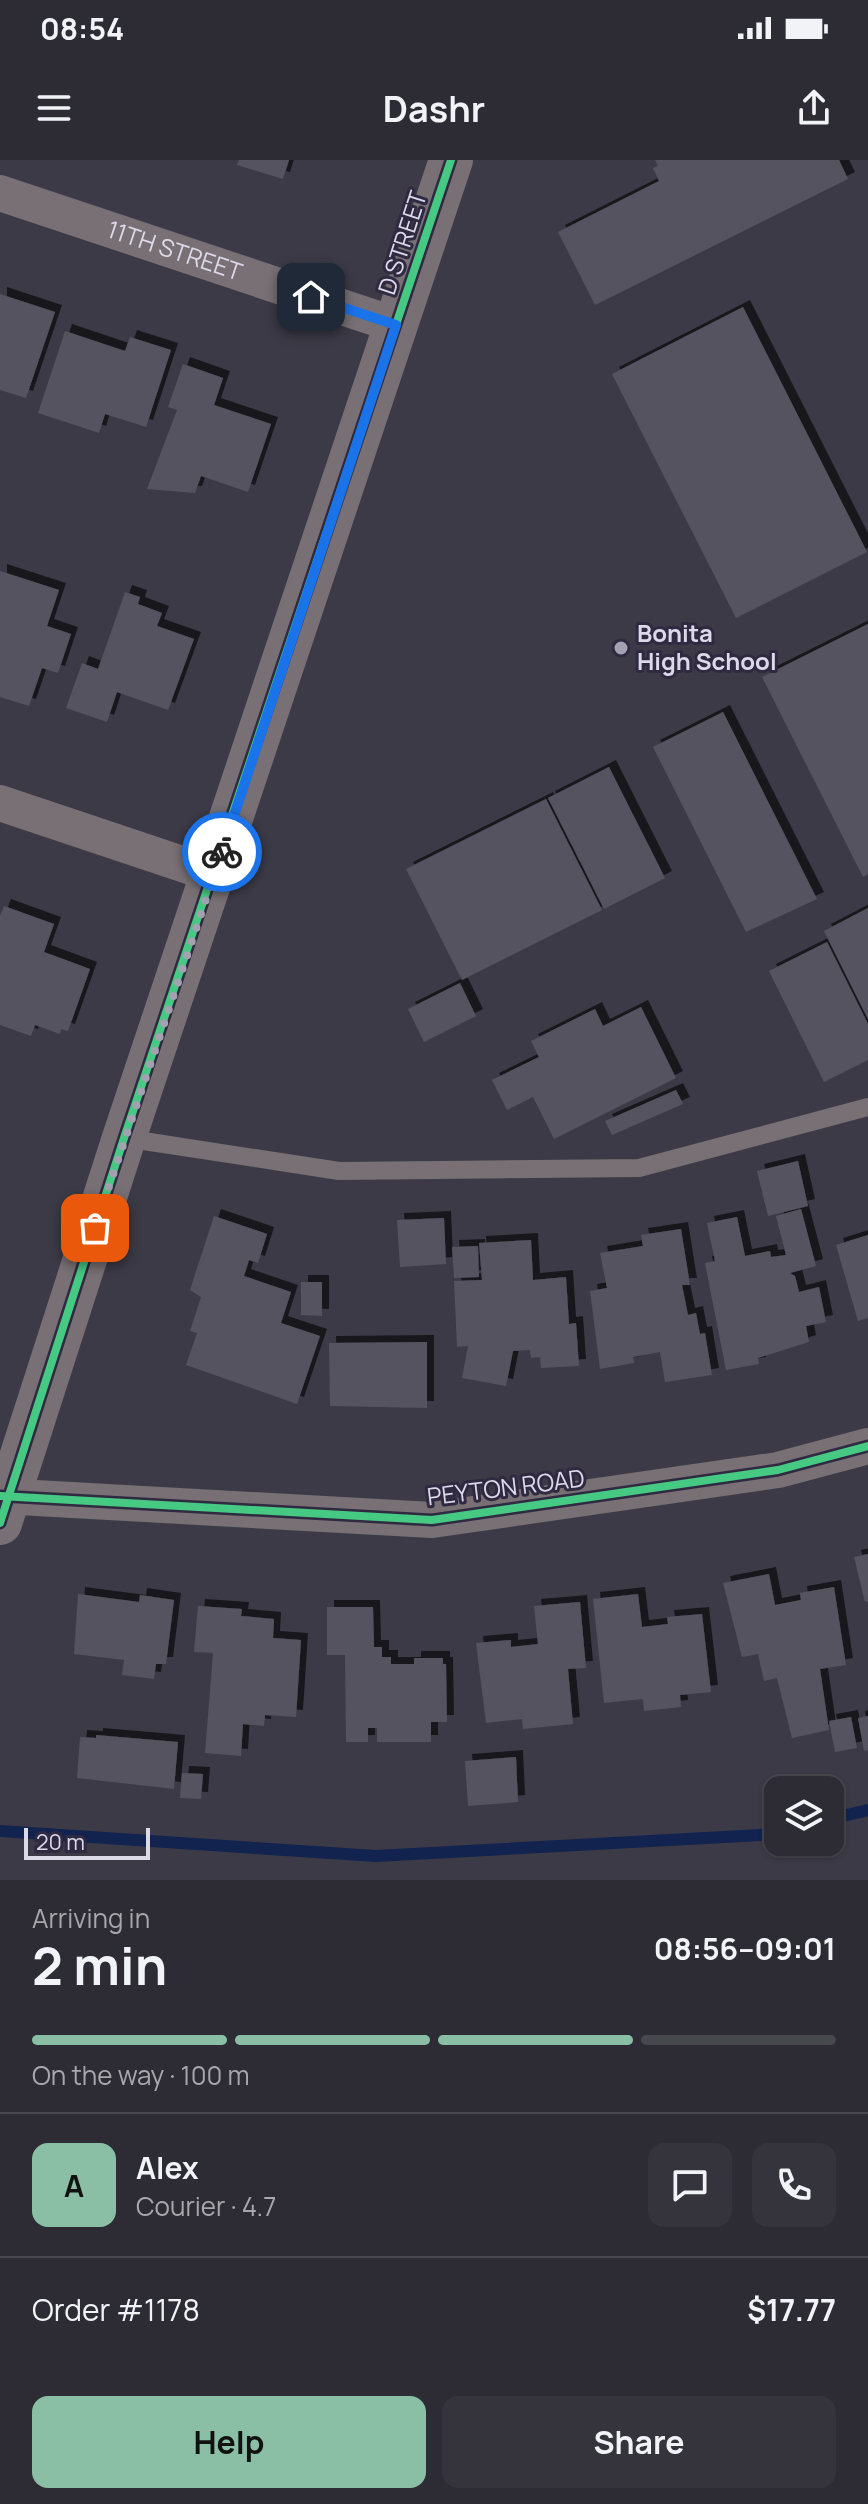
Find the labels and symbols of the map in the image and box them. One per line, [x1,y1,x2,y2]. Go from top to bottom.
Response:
street label: D STREET [369,186,434,298]
street label: 11TH STREET [103,212,247,288]
pin [277,263,345,331]
place label: Bonita High School [637,616,777,677]
marker: Bonita High School [612,639,630,657]
courier [182,812,262,892]
pin [61,1194,129,1262]
street label: PEYTON ROAD [425,1460,586,1513]
scale bar [24,1824,150,1860]

